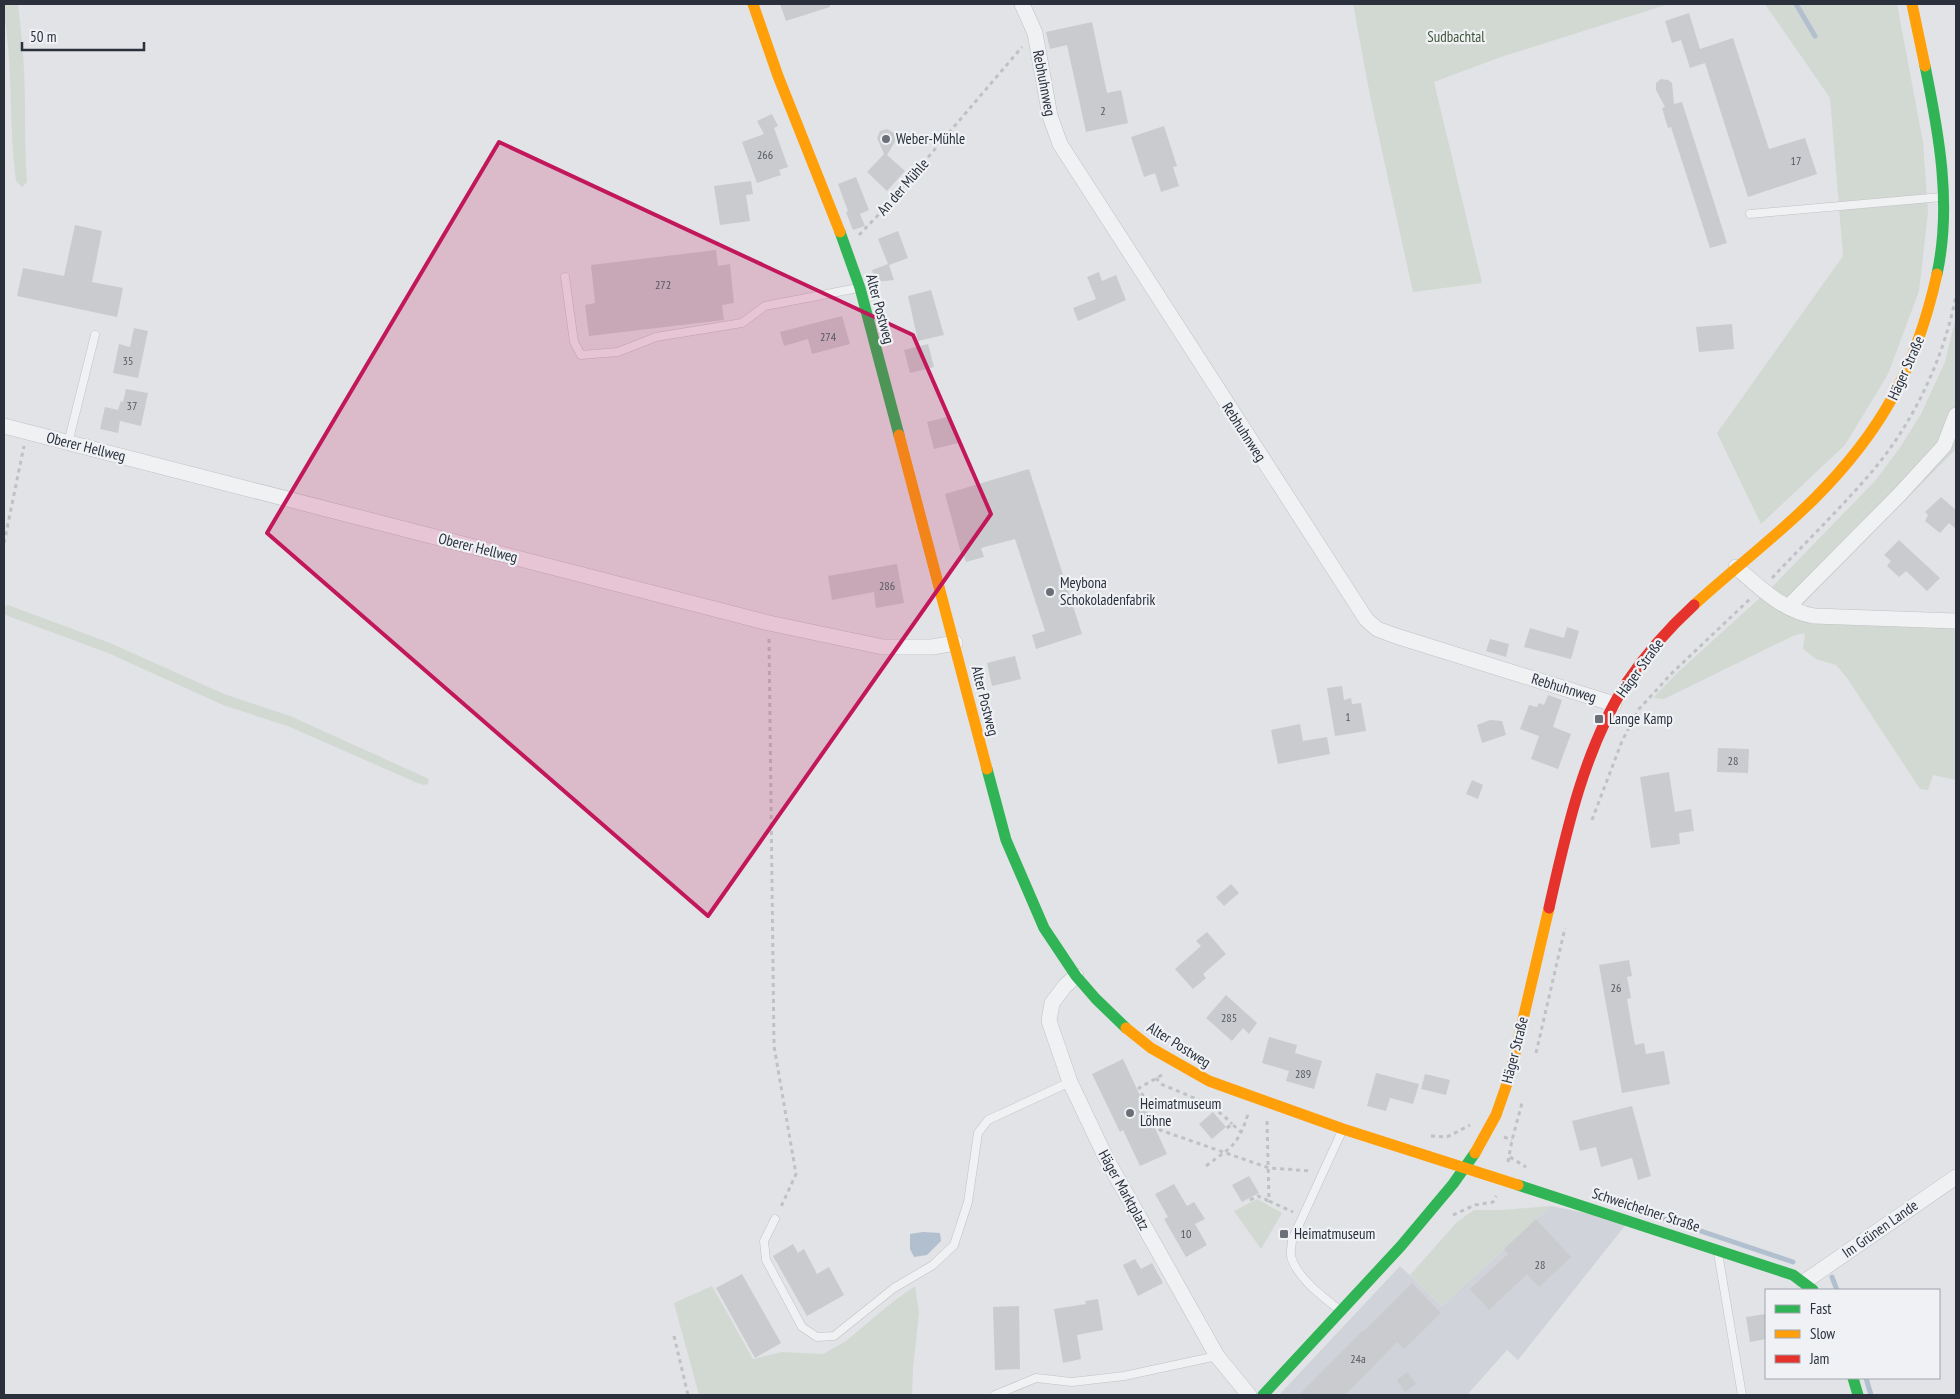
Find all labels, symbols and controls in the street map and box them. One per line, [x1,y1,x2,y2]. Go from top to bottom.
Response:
scale bar [22,20,145,52]
text: 50 m [30,27,56,46]
park label: Sudbachtal [1427,27,1485,46]
street label: Rebhuhnweg [1029,48,1060,118]
house number: 2 [1100,103,1106,118]
place label: Weber-Mühle [896,129,965,148]
marker: Weber-Mühle [880,133,892,145]
house number: 266 [757,147,773,162]
house number: 17 [1791,153,1801,168]
street label: An der Mühle [873,154,932,219]
street label: Alter Postweg [862,272,899,346]
house number: 272 [655,277,671,292]
house number: 274 [820,329,837,344]
street label: Häger Straße [1883,333,1928,403]
house number: 35 [123,353,133,368]
house number: 37 [127,398,137,413]
street label: Rebhuhnweg [1218,399,1271,465]
street label: Oberer Hellweg [45,427,128,466]
street label: Oberer Hellweg [437,528,520,567]
place label: Meybona Schokoladenfabrik [1060,573,1155,609]
house number: 286 [879,578,895,593]
marker: Meybona Schokoladenfabrik [1044,586,1056,598]
street label: Häger Straße [1612,635,1667,701]
street label: Alter Postweg [968,664,1003,738]
street label: Rebhuhnweg [1529,669,1599,706]
house number: 1 [1345,709,1351,724]
place label: Lange Kamp [1609,709,1673,728]
marker: Lange Kamp [1593,713,1605,725]
house number: 28 [1728,753,1738,768]
house number: 26 [1611,980,1621,995]
house number: 285 [1221,1010,1237,1025]
street label: Häger Straße [1497,1014,1532,1085]
street label: Alter Postweg [1144,1018,1215,1072]
house number: 289 [1295,1066,1311,1081]
place label: Heimatmuseum Löhne [1140,1094,1221,1130]
marker: Heimatmuseum Löhne [1124,1107,1136,1119]
street label: Häger Marktplatz [1095,1146,1154,1233]
street label: Schweichelner Straße [1590,1183,1703,1236]
street label: Im Grünen Lande [1838,1195,1921,1262]
place label: Heimatmuseum [1294,1224,1375,1243]
house number: 10 [1181,1226,1191,1241]
marker: Heimatmuseum [1278,1228,1290,1240]
house number: 28 [1535,1257,1545,1272]
legend [1765,1289,1940,1379]
text: Fast [1810,1299,1831,1318]
text: Slow [1810,1324,1835,1343]
text: Jam [1809,1349,1829,1368]
house number: 24a [1350,1351,1366,1366]

